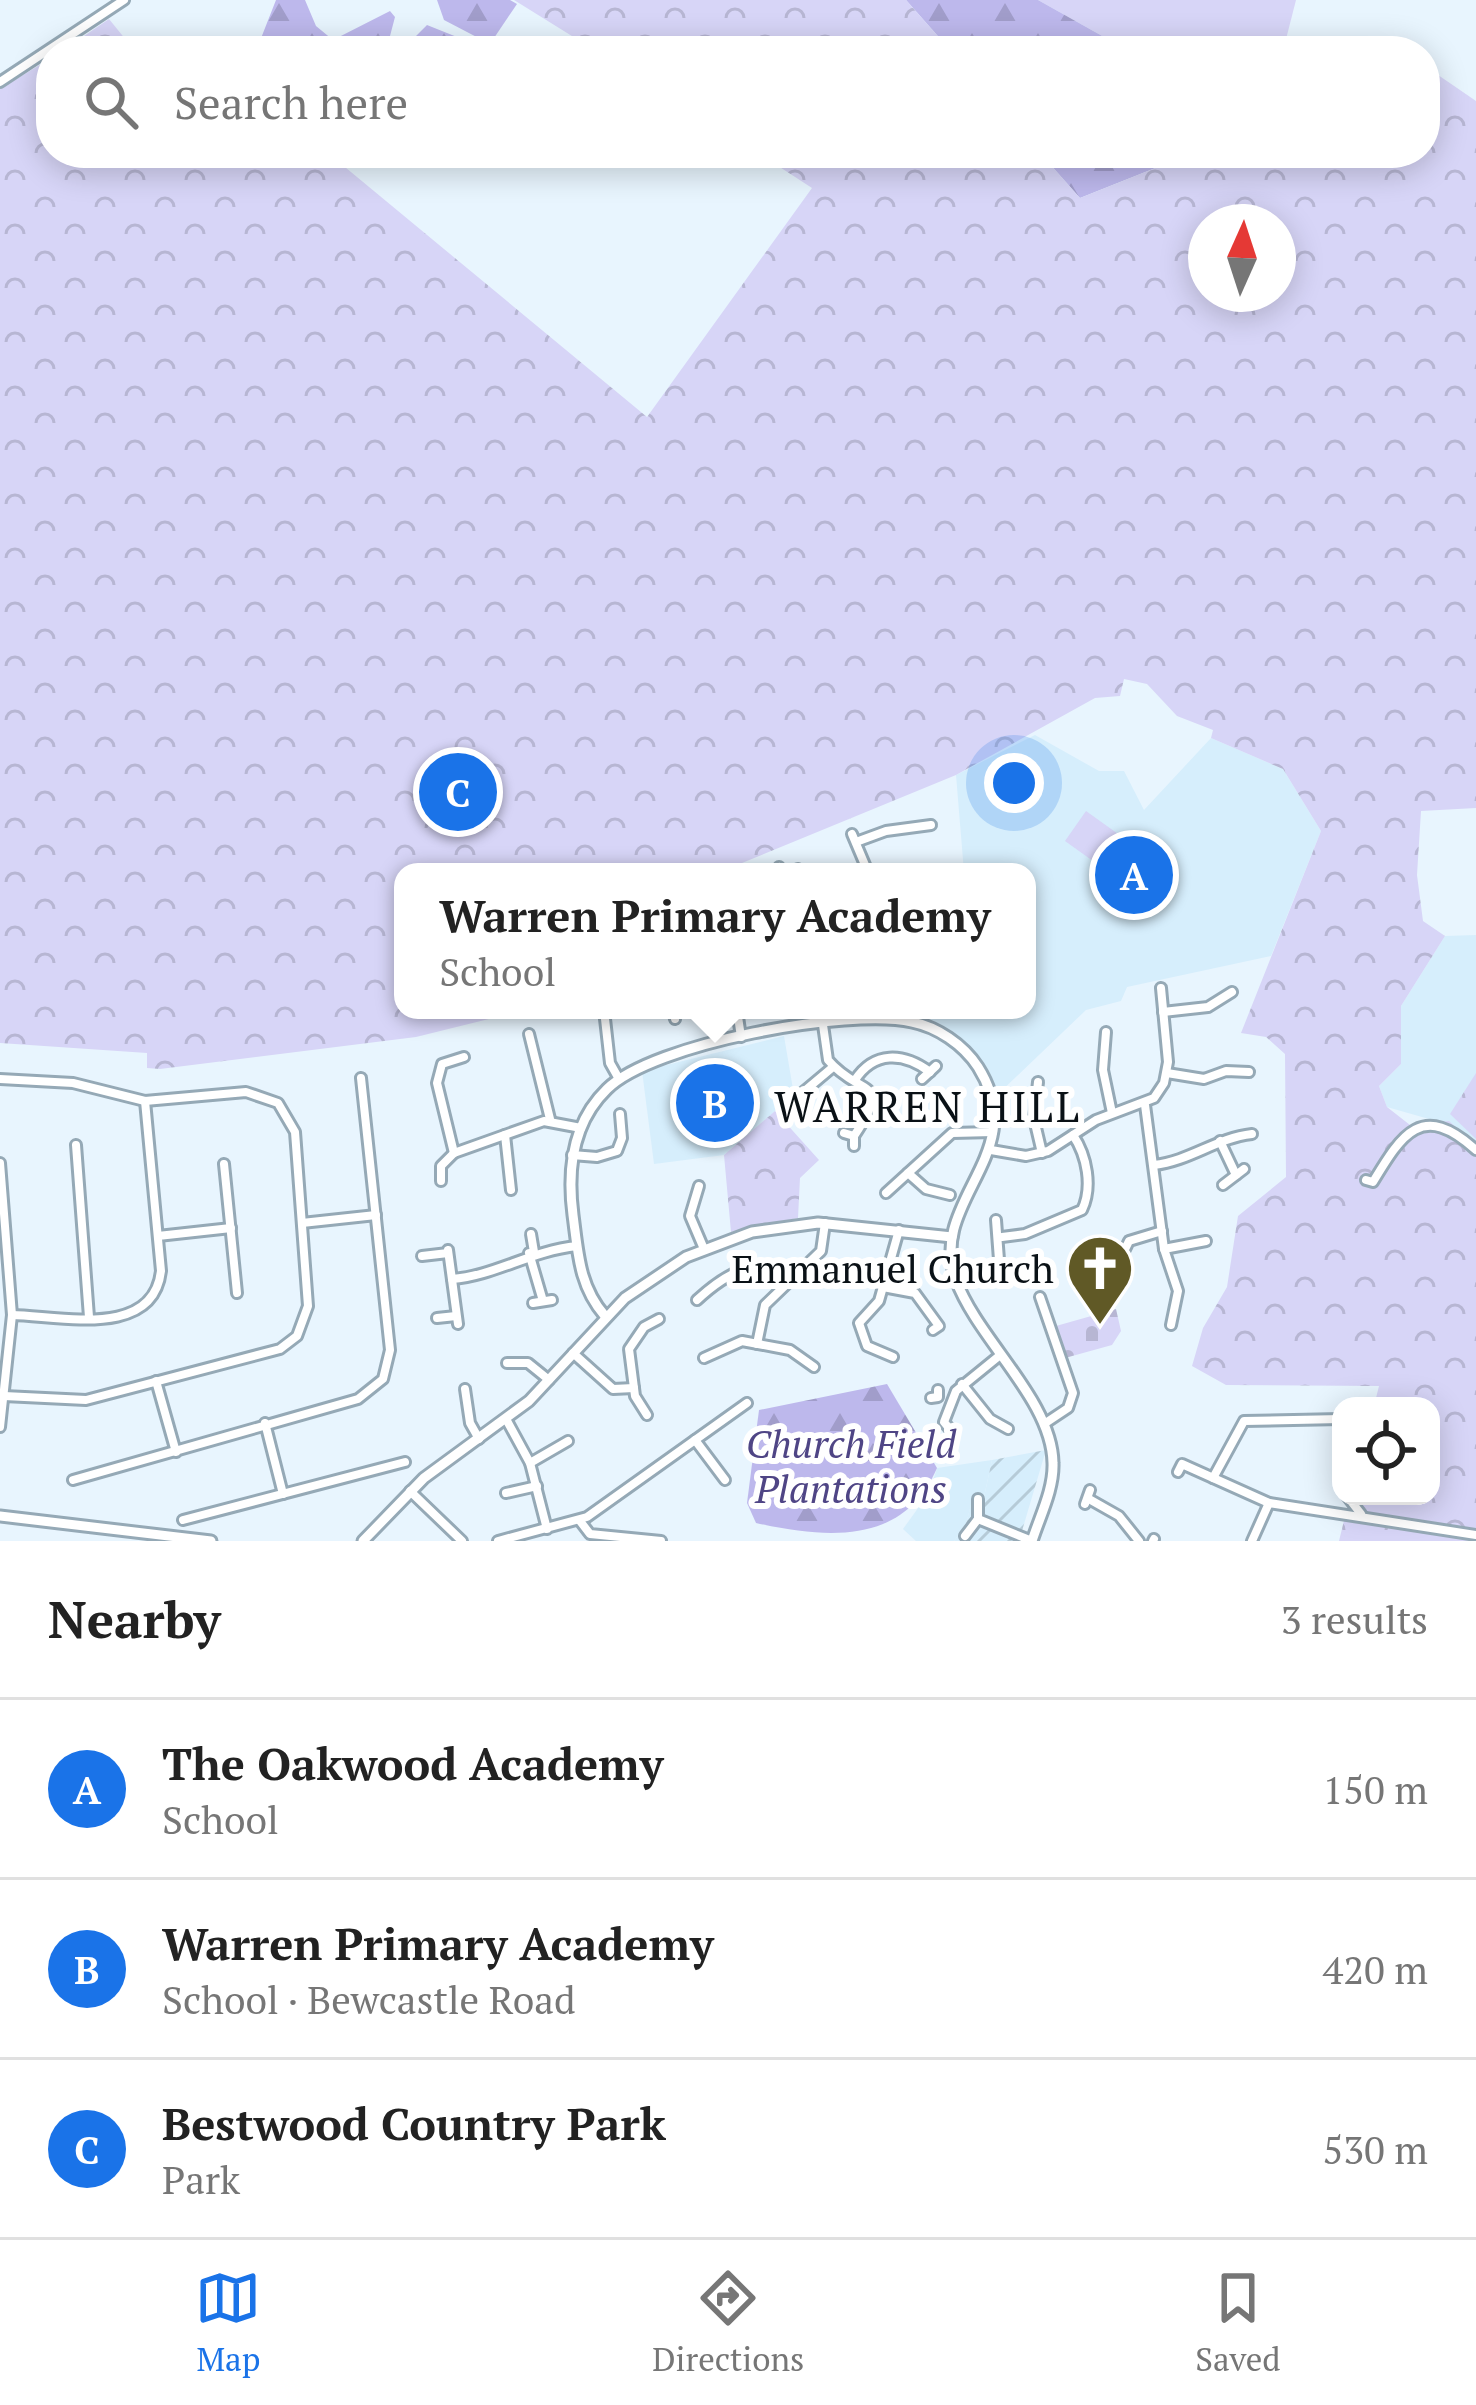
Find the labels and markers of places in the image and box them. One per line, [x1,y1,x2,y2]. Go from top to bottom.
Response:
pin: C [419,747,497,837]
pin: A [1095,830,1173,920]
pin: B [676,1058,754,1148]
church icon: Emmanuel Church [1065,1233,1135,1327]
place label: Emmanuel Church [731,1242,1054,1294]

